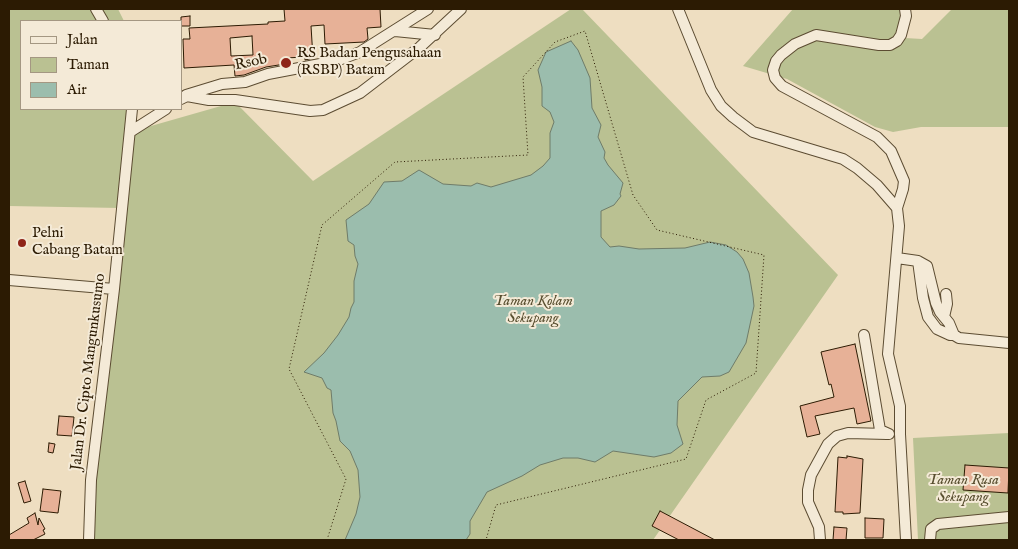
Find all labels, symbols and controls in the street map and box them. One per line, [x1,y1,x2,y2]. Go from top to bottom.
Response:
legend [20,20,182,110]
text: Jalan [67,30,98,49]
place label: RS Badan Pengusahaan (RSBP) Batam [297,45,441,80]
street label: Rsob [233,51,269,75]
text: Taman [67,55,109,74]
marker: RS Badan Pengusahaan (RSBP) Batam [279,56,293,70]
text: Air [67,80,87,99]
place label: Pelni Cabang Batam [32,225,123,260]
marker: Pelni Cabang Batam [16,237,28,249]
street label: Jalan Dr. Cipto Mangunkusumo [68,273,110,471]
park label: Taman Kolam Sekupang [493,293,573,328]
park label: Taman Rusa Sekupang [927,472,999,507]

